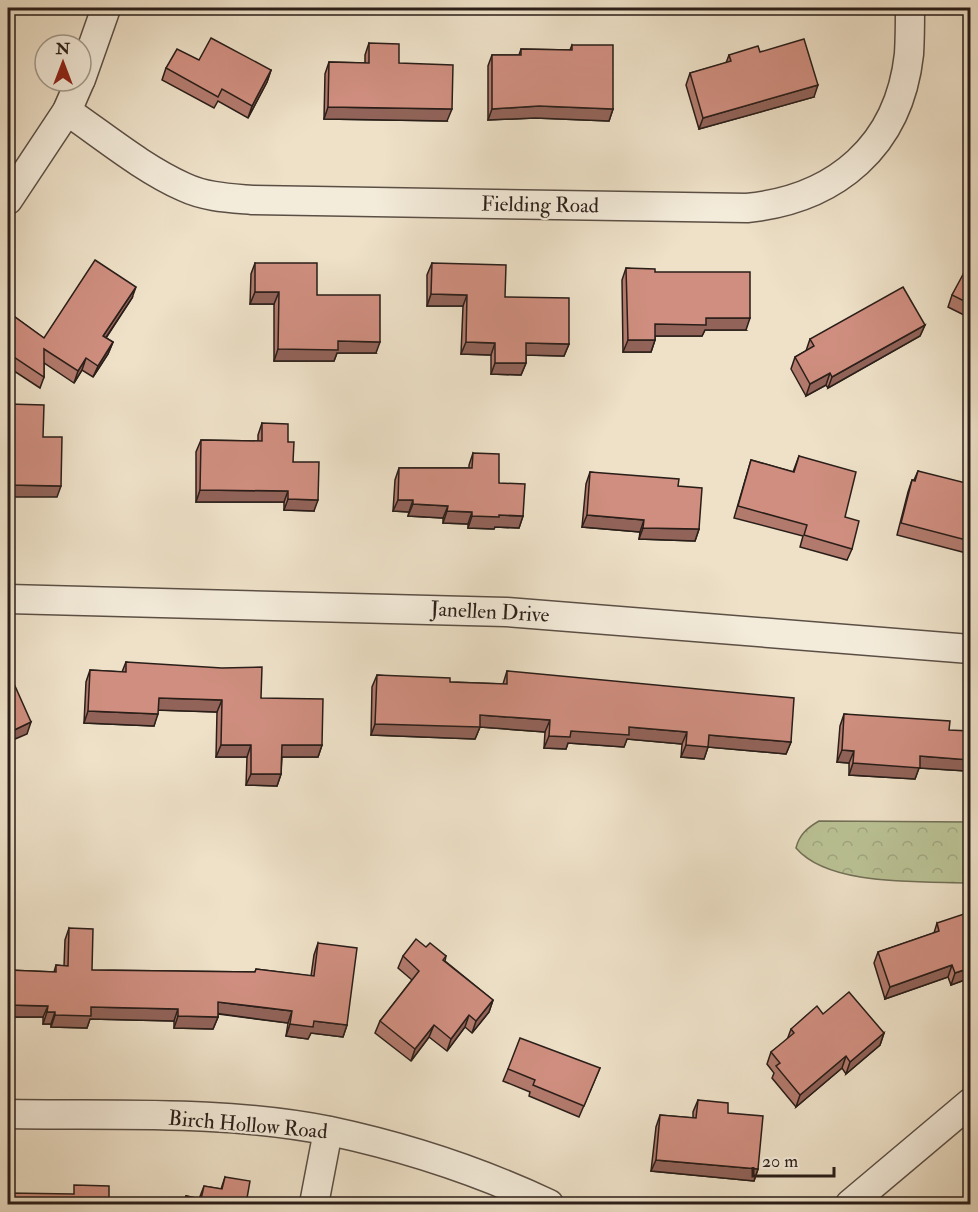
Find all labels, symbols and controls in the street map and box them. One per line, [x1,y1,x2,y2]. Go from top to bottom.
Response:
north arrow [33,33,93,93]
text: N [55,39,71,59]
street label: Fielding Road [481,190,600,220]
street label: Janellen Drive [429,595,550,629]
street label: Birch Hollow Road [167,1105,329,1145]
scale bar [753,1140,834,1178]
text: 20 m [762,1150,798,1173]

